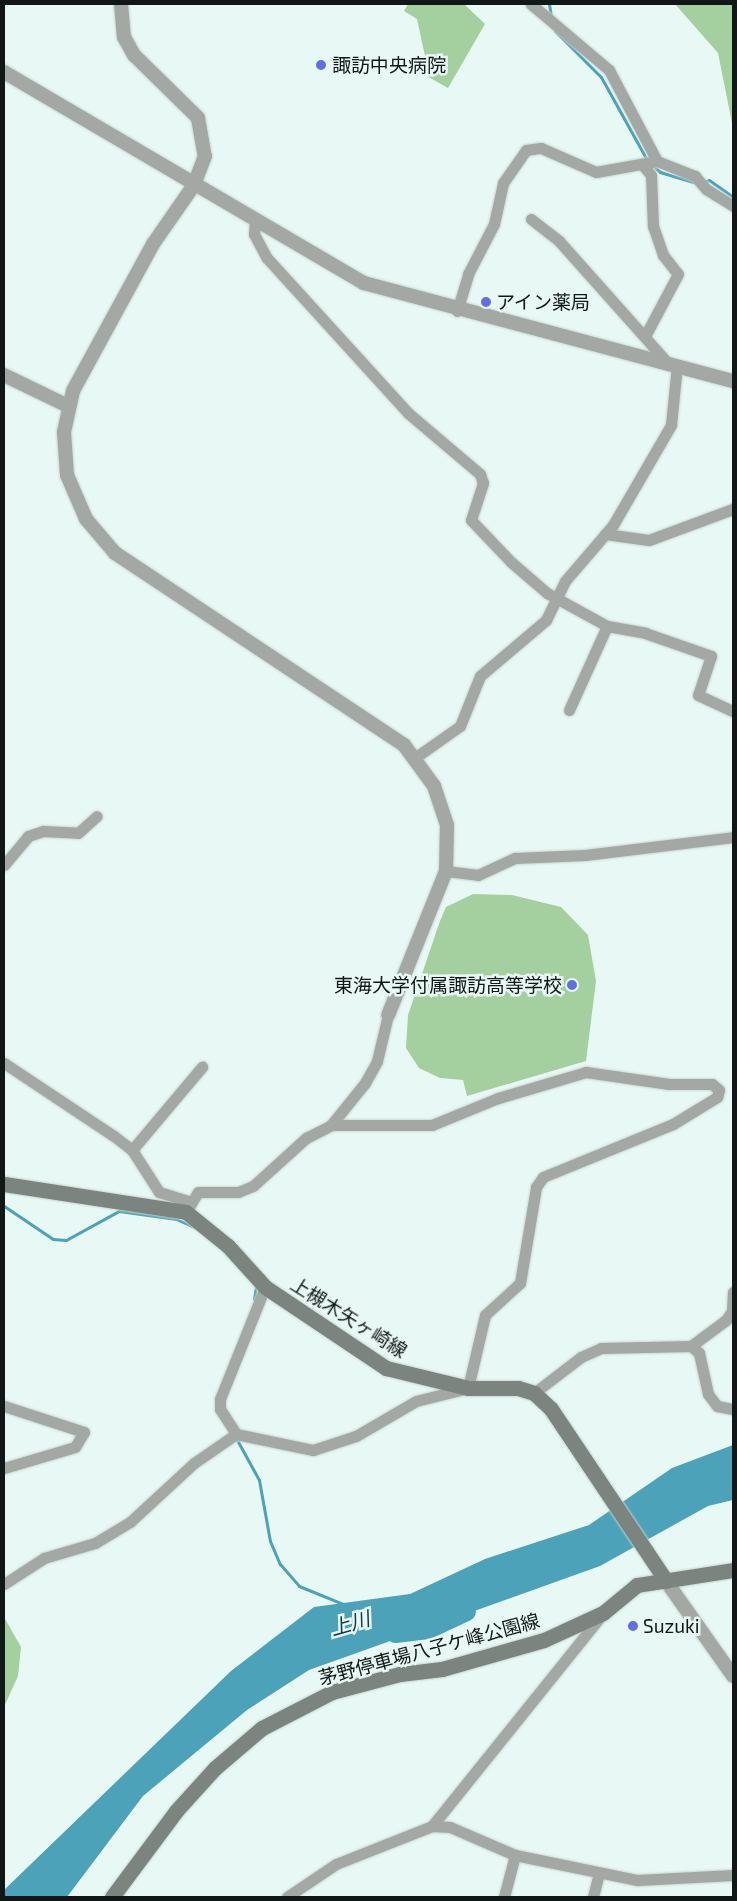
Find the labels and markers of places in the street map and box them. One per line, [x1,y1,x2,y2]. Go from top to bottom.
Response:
place label: 諏訪中央病院 [332,54,446,76]
marker: 諏訪中央病院 [314,58,328,72]
place label: アイン薬局 [496,291,591,313]
marker: アイン薬局 [480,296,492,308]
place label: 東海大学付属諏訪高等学校 [334,974,562,996]
marker: 東海大学付属諏訪高等学校 [566,979,578,991]
place label: Suzuki [643,1615,699,1637]
marker: Suzuki [627,1620,639,1632]

